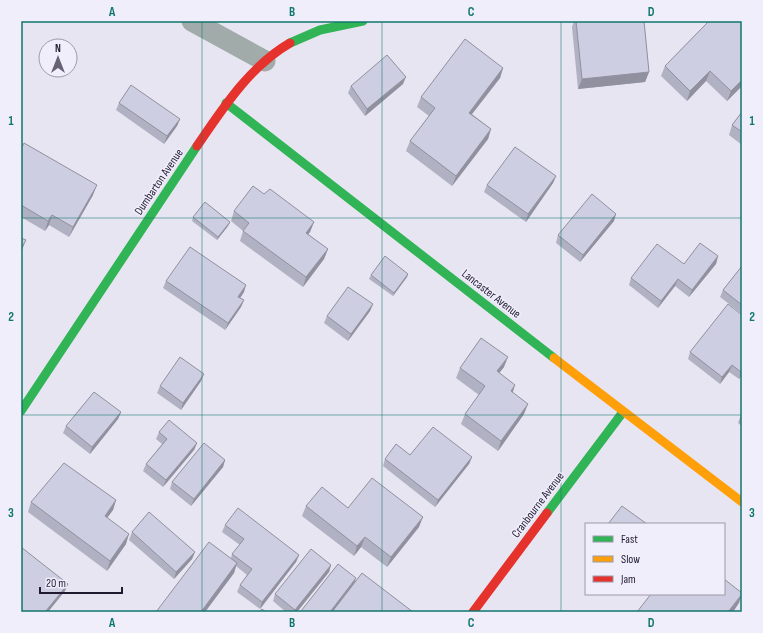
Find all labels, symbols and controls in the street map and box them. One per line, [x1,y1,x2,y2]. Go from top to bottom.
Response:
text: A [108,4,116,20]
text: B [289,4,295,20]
text: C [468,4,475,20]
text: D [648,4,655,20]
north arrow [38,38,78,78]
text: N [55,42,61,55]
text: 1 [8,113,14,129]
text: 1 [749,113,755,129]
street label: Dumbarton Avenue [131,146,187,218]
street label: Lancaster Avenue [458,266,524,322]
text: 2 [8,309,14,325]
text: 2 [749,309,755,325]
street label: Cranbourne Avenue [508,469,568,541]
text: 3 [8,505,14,521]
text: 3 [749,505,755,521]
legend [585,523,725,595]
text: Fast [621,532,638,547]
text: Slow [621,552,640,567]
scale bar [40,569,122,595]
text: Jam [620,572,636,587]
text: 20 m [46,576,66,591]
text: A [108,615,116,631]
text: B [289,615,295,631]
text: C [468,615,475,631]
text: D [648,615,655,631]

